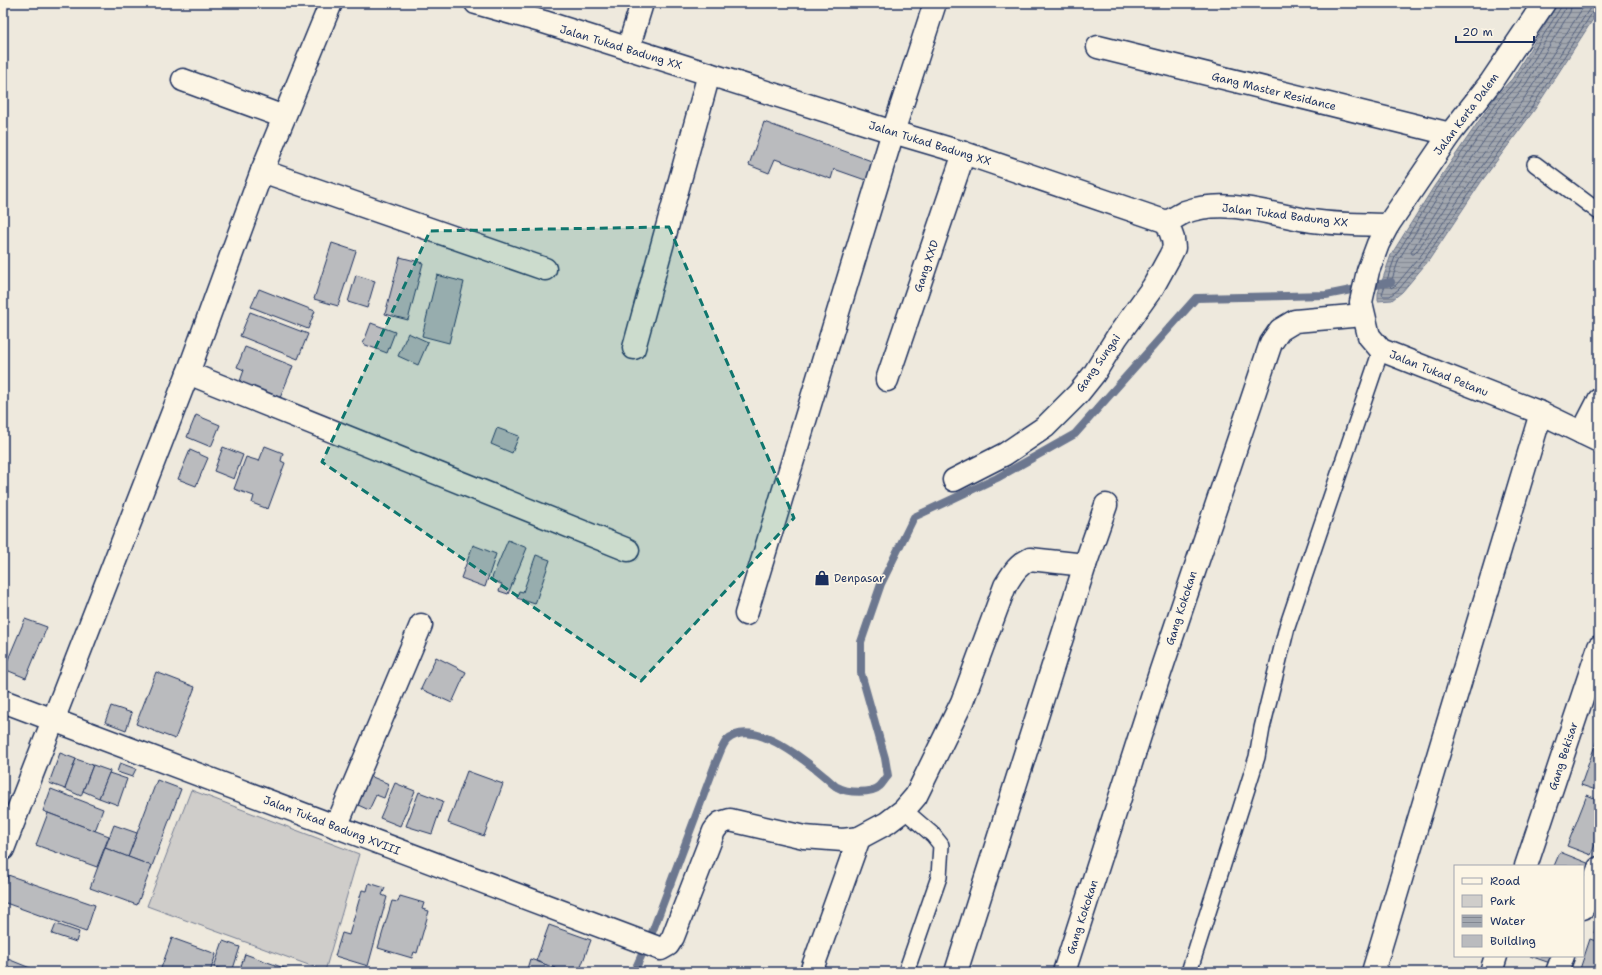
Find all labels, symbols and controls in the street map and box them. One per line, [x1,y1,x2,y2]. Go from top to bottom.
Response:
scale bar [1456,18,1534,44]
street label: Jalan Tukad Badung XX [558,22,684,73]
text: 20 m [1462,24,1493,40]
street label: Gang Master Residance [1210,69,1338,114]
street label: Jalan Kerta Dalem [1431,70,1503,158]
street label: Jalan Tukad Badung XX [867,118,993,169]
street label: Jalan Tukad Badung XX [1221,200,1349,231]
street label: Gang XXD [911,238,942,294]
street label: Gang Sungai [1073,331,1124,395]
street label: Jalan Tukad Petanu [1387,347,1491,400]
shop icon: Denpasar [813,569,831,587]
street label: Gang Kokokan [1162,569,1201,647]
place label: Denpasar [834,571,884,586]
street label: Gang Bekisar [1545,720,1582,792]
street label: Jalan Tukad Badung XVIII [261,792,402,859]
legend [1454,865,1584,957]
text: Road [1490,873,1521,889]
street label: Gang Kokokan [1063,878,1102,956]
text: Park [1490,893,1516,909]
text: Water [1490,913,1526,929]
text: Building [1490,933,1536,949]

